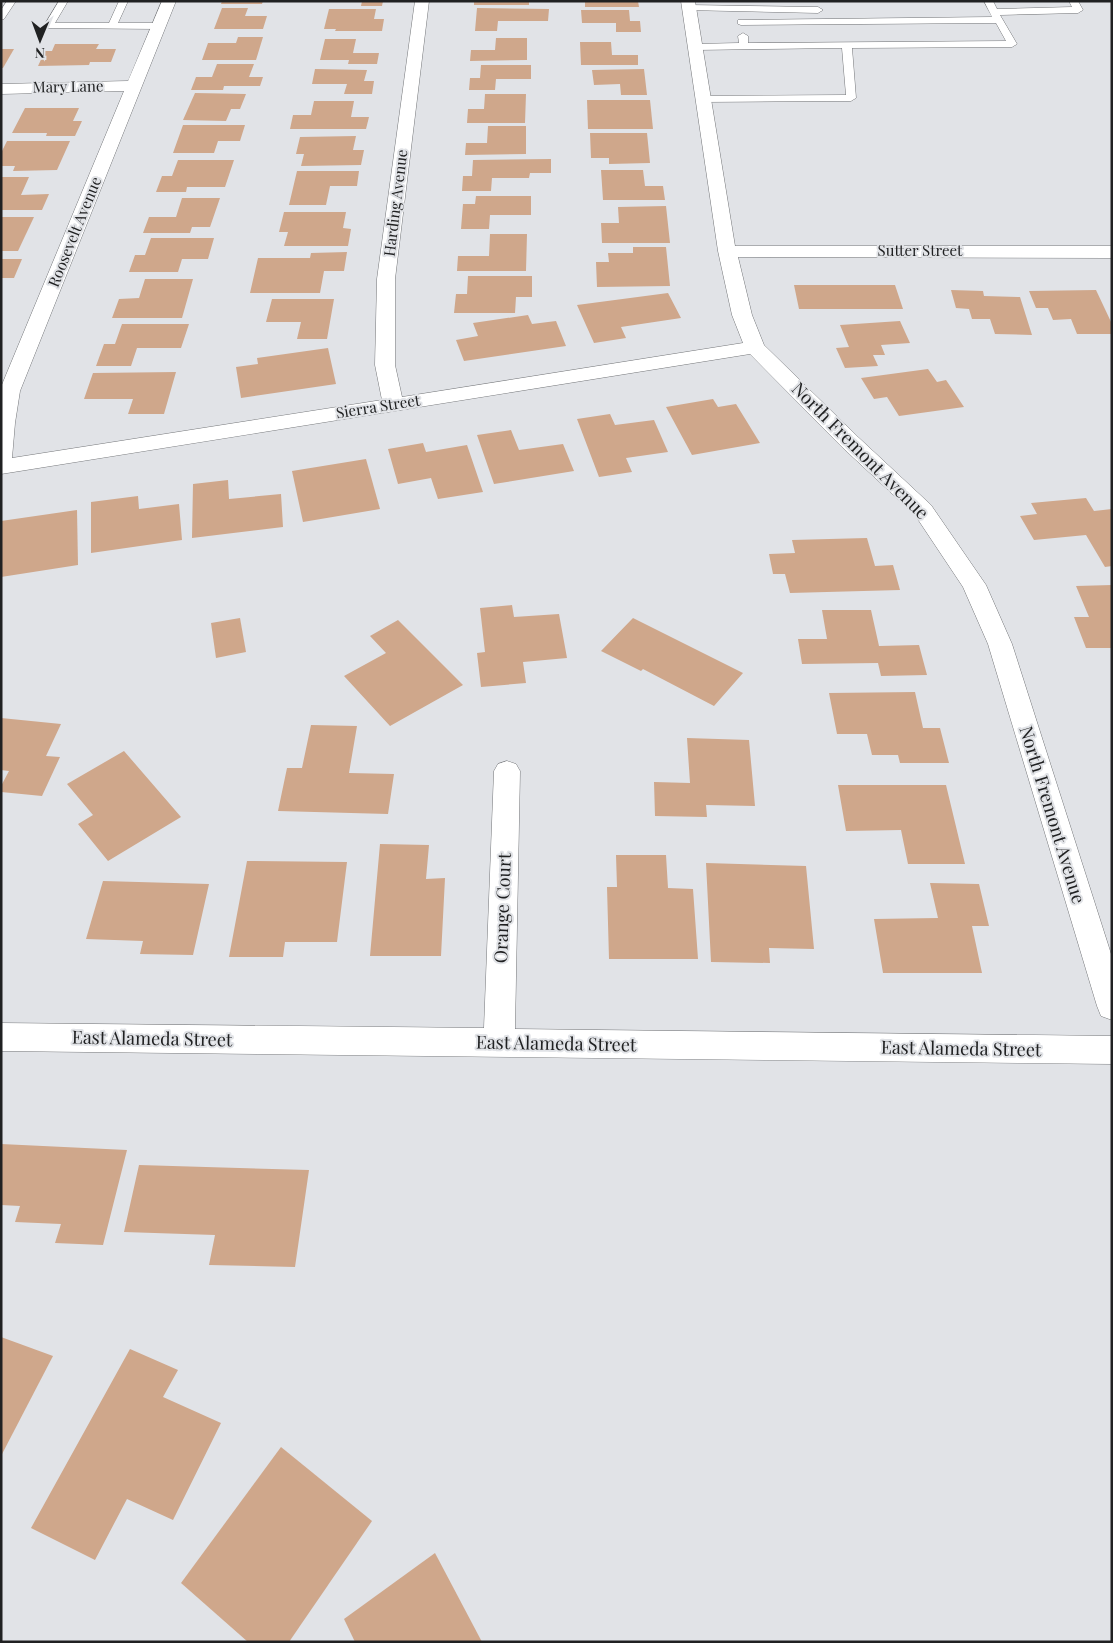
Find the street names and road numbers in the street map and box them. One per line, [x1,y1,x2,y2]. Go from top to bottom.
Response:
street label: Mary Lane [32,75,104,97]
street label: Harding Avenue [379,148,411,258]
street label: Roosevelt Avenue [43,174,105,290]
street label: Sutter Street [878,240,963,260]
street label: North Fremont Avenue [787,377,934,524]
street label: Sierra Street [334,389,422,423]
street label: North Fremont Avenue [1014,723,1091,906]
street label: Orange Court [488,852,516,964]
street label: East Alameda Street [72,1025,233,1051]
street label: East Alameda Street [476,1030,637,1056]
street label: East Alameda Street [881,1035,1042,1061]

